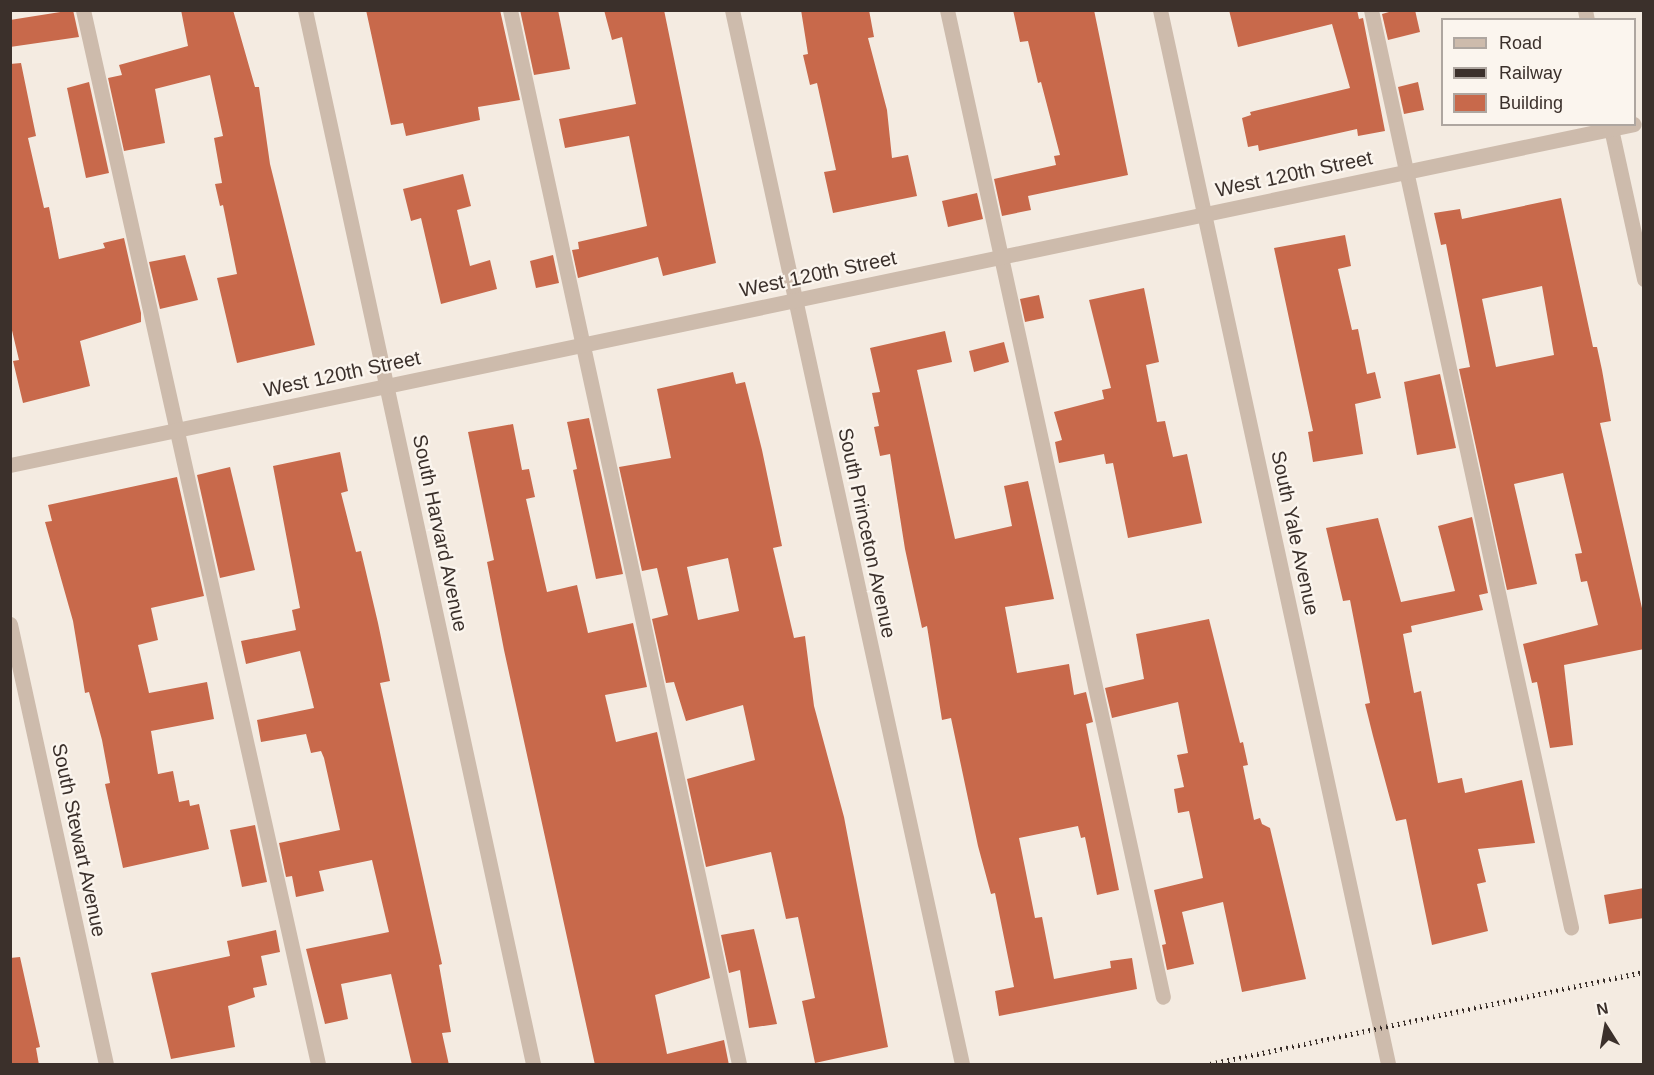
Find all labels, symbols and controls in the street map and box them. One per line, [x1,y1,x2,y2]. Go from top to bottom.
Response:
legend [1441,18,1636,126]
text: Road [1499,33,1542,53]
text: Railway [1499,63,1562,83]
text: Building [1499,93,1563,113]
street label: West 120th Street [1213,146,1375,202]
street label: West 120th Street [737,246,899,302]
street label: West 120th Street [261,346,423,402]
street label: South Princeton Avenue [833,425,901,641]
street label: South Harvard Avenue [407,432,473,634]
street label: South Yale Avenue [1266,448,1324,618]
street label: South Stewart Avenue [47,740,111,940]
north arrow [1576,997,1636,1057]
text: N [1595,999,1610,1018]

